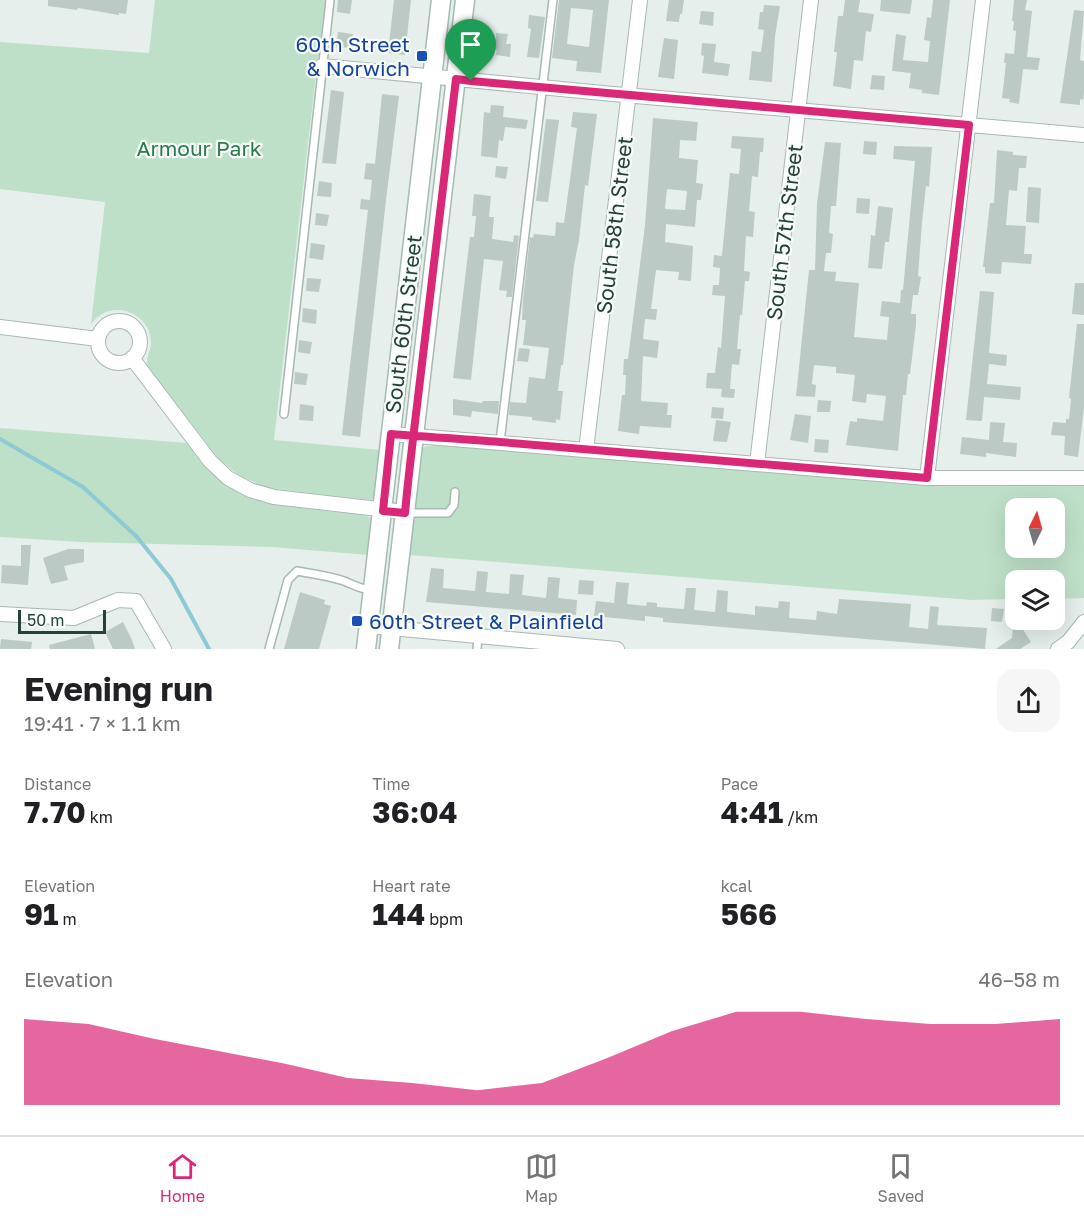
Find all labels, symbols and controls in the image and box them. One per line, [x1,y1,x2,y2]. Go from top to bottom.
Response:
pin [445,19,496,81]
icon: arrive [454,28,487,61]
place label: 60th Street & Norwich [296,31,410,81]
marker: 60th Street & Norwich [415,49,429,63]
park label: Armour Park [136,135,262,161]
street label: South 58th Street [590,135,638,315]
street label: South 57th Street [760,142,808,322]
street label: South 60th Street [379,233,427,415]
north arrow [1005,498,1065,558]
map controls [1005,498,1065,630]
button: layers [1005,570,1065,630]
scale bar [18,607,106,634]
place label: 60th Street & Plainfield [369,608,604,634]
text: 50 m [27,610,64,630]
marker: 60th Street & Plainfield [350,614,364,628]
text: Evening run [24,669,213,708]
button: share [997,669,1060,732]
text: 19:41 · 7 × 1.1 km [24,711,181,735]
text: Distance [24,774,91,794]
text: Time [372,774,410,794]
text: Pace [721,774,758,794]
text: 7.70 [24,794,86,830]
text: 36:04 [372,794,458,830]
text: 4:41 [721,794,783,830]
text: km [86,807,113,827]
text: /km [783,807,818,827]
text: Elevation [24,876,95,896]
text: Heart rate [372,876,450,896]
text: kcal [721,876,752,896]
text: 91 [24,896,59,932]
text: 144 [372,896,425,932]
text: 566 [721,896,777,932]
text: m [59,909,77,929]
text: bpm [425,909,463,929]
text: Elevation [24,967,113,991]
text: 46–58 m [979,967,1060,991]
tab: Home [160,1150,205,1206]
tab: Map [525,1150,558,1206]
tab: Saved [877,1150,924,1206]

